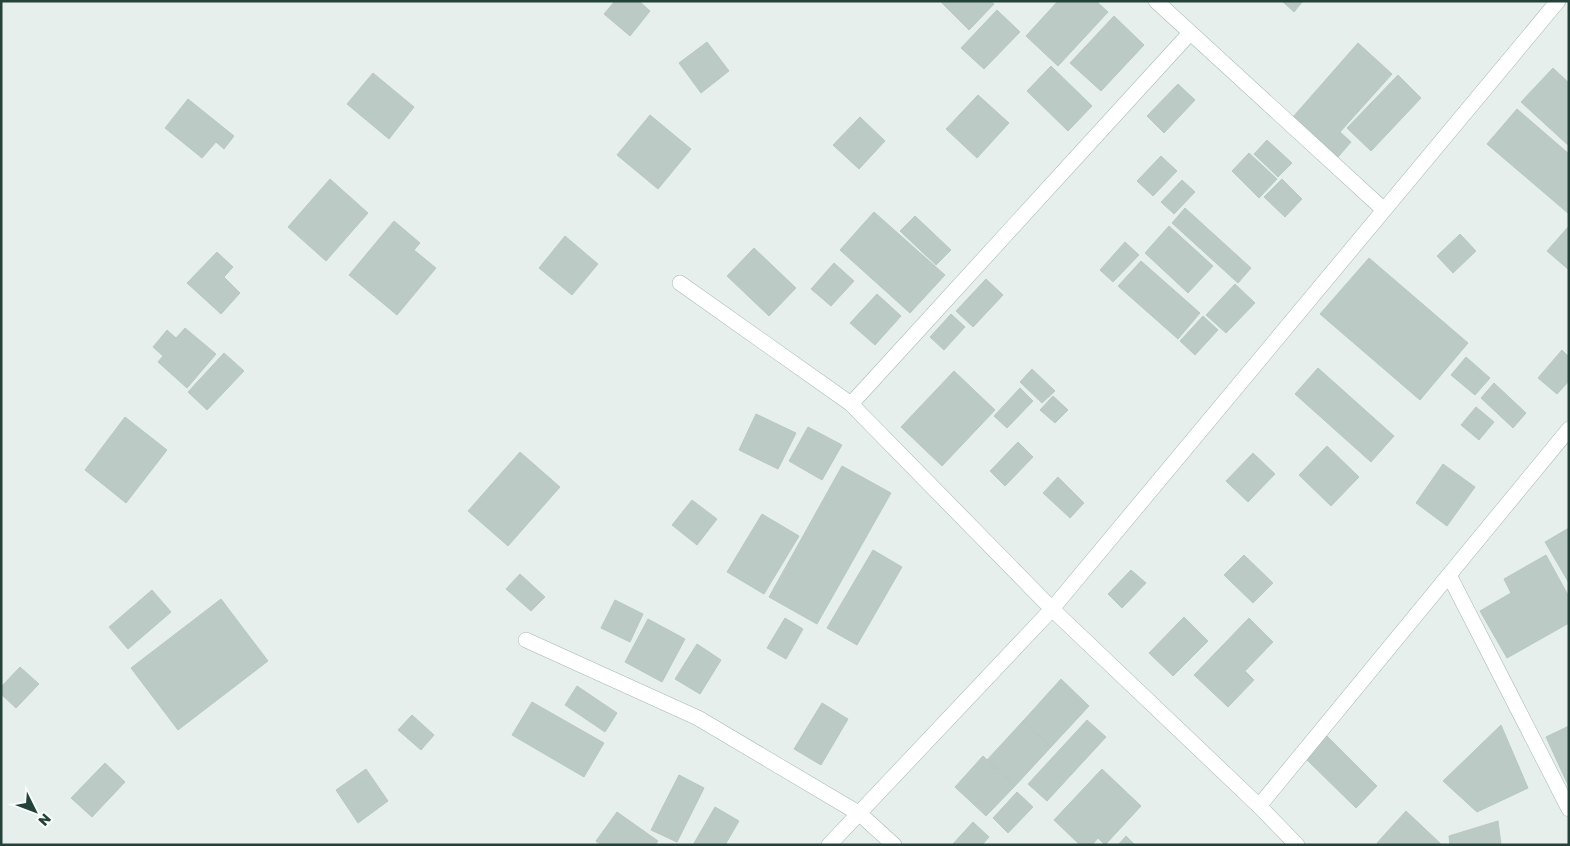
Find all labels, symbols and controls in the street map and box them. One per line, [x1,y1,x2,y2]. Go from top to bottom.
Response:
north arrow [10,786,60,836]
text: N [35,810,55,830]

